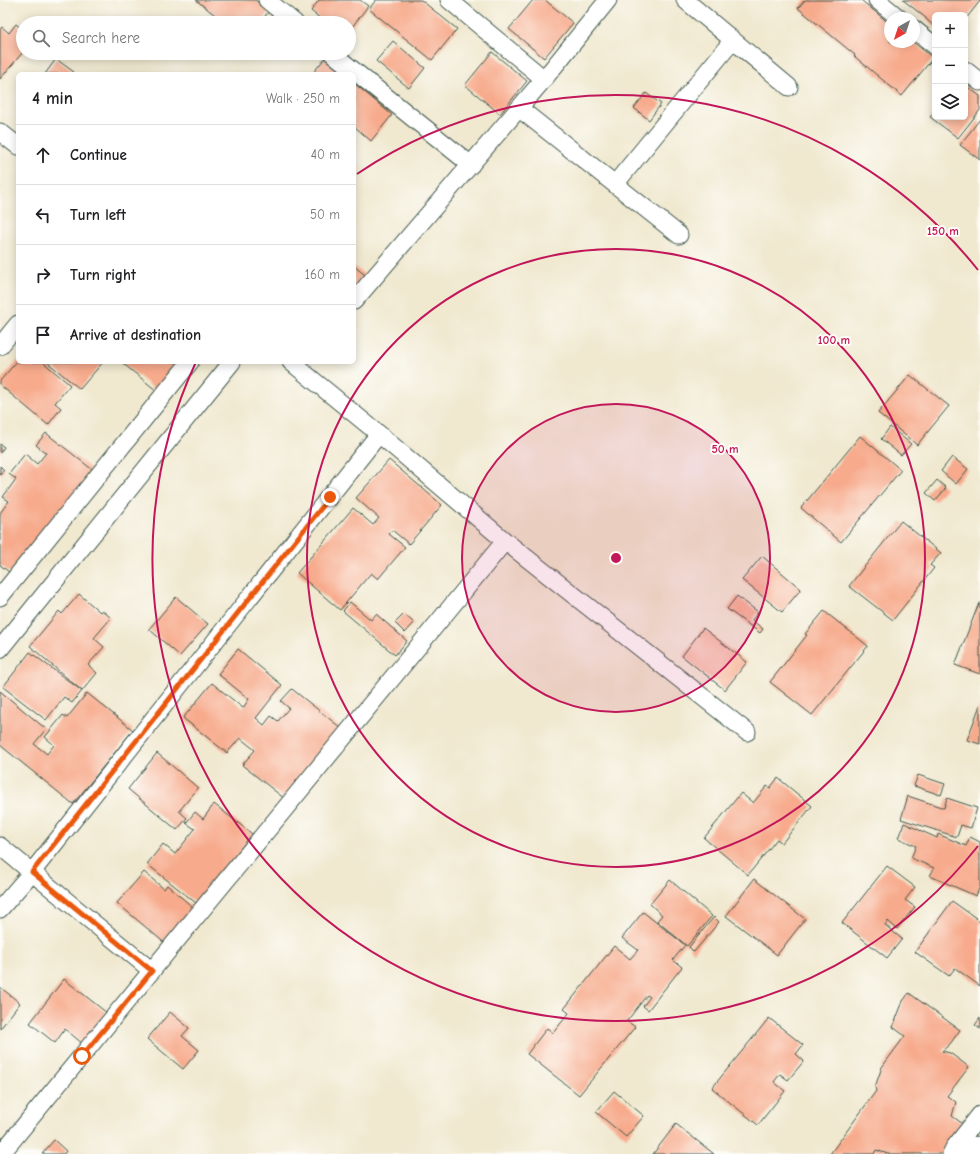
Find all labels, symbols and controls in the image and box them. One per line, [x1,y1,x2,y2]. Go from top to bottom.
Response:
north arrow [884,12,920,48]
map controls [932,12,968,120]
button: + [932,12,968,48]
search box [16,16,356,60]
icon: search [30,27,52,49]
text: Search here [62,29,140,47]
button: − [932,48,968,84]
button: layers [932,84,968,120]
text: 4 min [32,89,73,108]
text: Walk · 250 m [266,91,340,106]
icon: ahead [32,144,54,166]
text: Continue [70,146,127,164]
text: 40 m [311,147,340,162]
icon: left [32,204,54,226]
text: Turn left [70,206,126,224]
text: 50 m [310,207,340,222]
text: 150 m [927,224,959,238]
icon: right [32,264,54,286]
text: Turn right [70,266,136,284]
text: 160 m [305,267,340,282]
icon: arrive [32,324,54,346]
text: Arrive at destination [70,326,201,344]
text: 100 m [818,333,850,347]
text: 50 m [711,442,739,456]
route end [321,488,339,506]
centre of rings [609,551,623,565]
route start [73,1047,91,1065]

